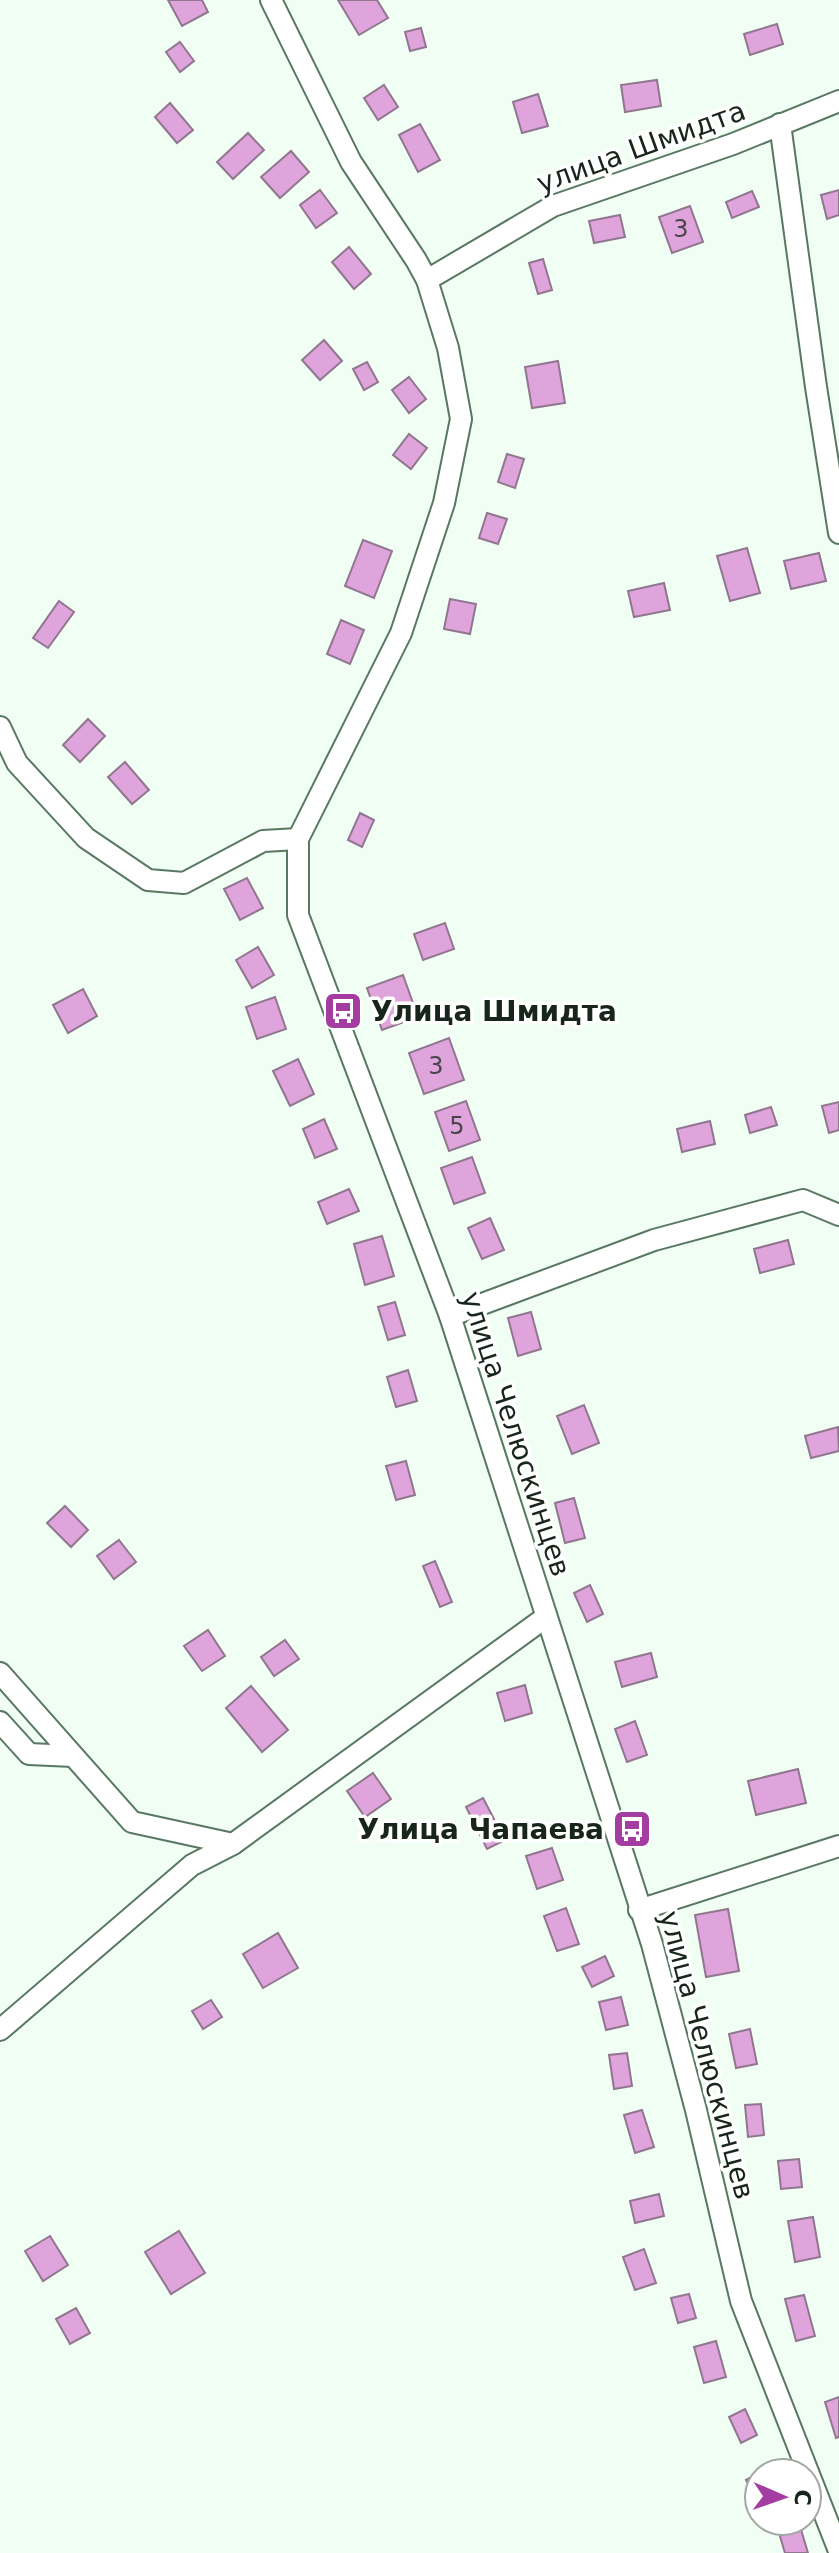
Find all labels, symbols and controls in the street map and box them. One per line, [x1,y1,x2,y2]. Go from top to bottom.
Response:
street label: улица Шмидта [532,94,750,200]
house number: 3 [673,215,689,243]
bus stop icon: Улица Шмидта [322,990,364,1032]
place label: Улица Шмидта [371,995,617,1028]
house number: 3 [428,1052,444,1080]
house number: 5 [449,1112,465,1140]
street label: улица Челюскинцев [454,1288,578,1580]
bus stop icon: Улица Чапаева [611,1808,653,1850]
place label: Улица Чапаева [358,1813,604,1846]
street label: улица Челюскинцев [653,1907,761,2203]
north arrow [743,2457,823,2537]
text: С [790,2489,815,2506]

